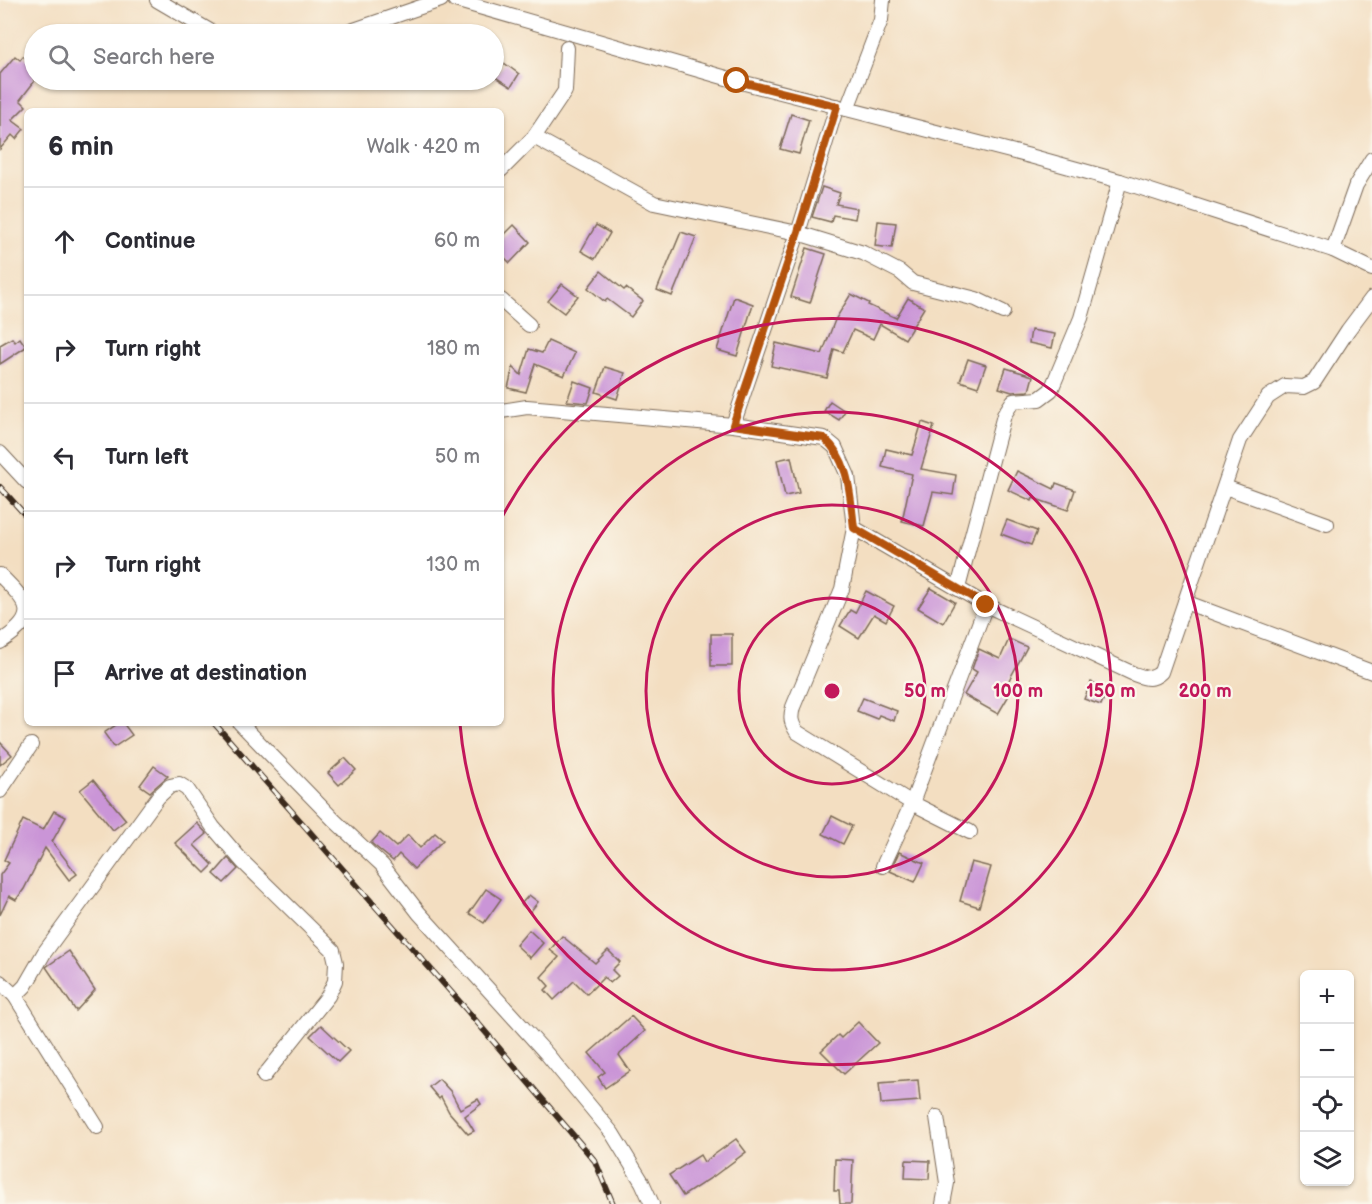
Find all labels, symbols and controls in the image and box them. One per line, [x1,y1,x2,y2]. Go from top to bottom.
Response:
search box [24,24,504,90]
icon: search [45,41,78,74]
text: Search here [93,44,215,71]
route start [723,67,749,93]
text: 6 min [48,132,114,163]
text: Walk · 420 m [367,135,480,159]
icon: ahead [48,225,81,258]
text: Continue [105,228,195,255]
text: 60 m [434,229,480,253]
icon: right [48,333,81,366]
text: Turn right [105,336,201,363]
text: 180 m [427,337,480,361]
icon: left [48,441,81,474]
text: Turn left [105,444,189,471]
text: 50 m [435,445,480,469]
icon: right [48,549,81,582]
text: Turn right [105,552,201,579]
text: 130 m [426,553,480,577]
route end [972,591,998,617]
icon: arrive [48,657,81,690]
text: Arrive at destination [105,660,307,687]
centre of rings [822,681,842,701]
text: 50 m [904,681,946,702]
text: 100 m [993,681,1043,702]
text: 150 m [1086,681,1136,702]
text: 200 m [1178,681,1232,702]
map controls [1300,970,1354,1186]
button: + [1300,970,1354,1024]
button: − [1300,1024,1354,1078]
button: locate [1300,1078,1354,1132]
button: layers [1300,1132,1354,1186]

